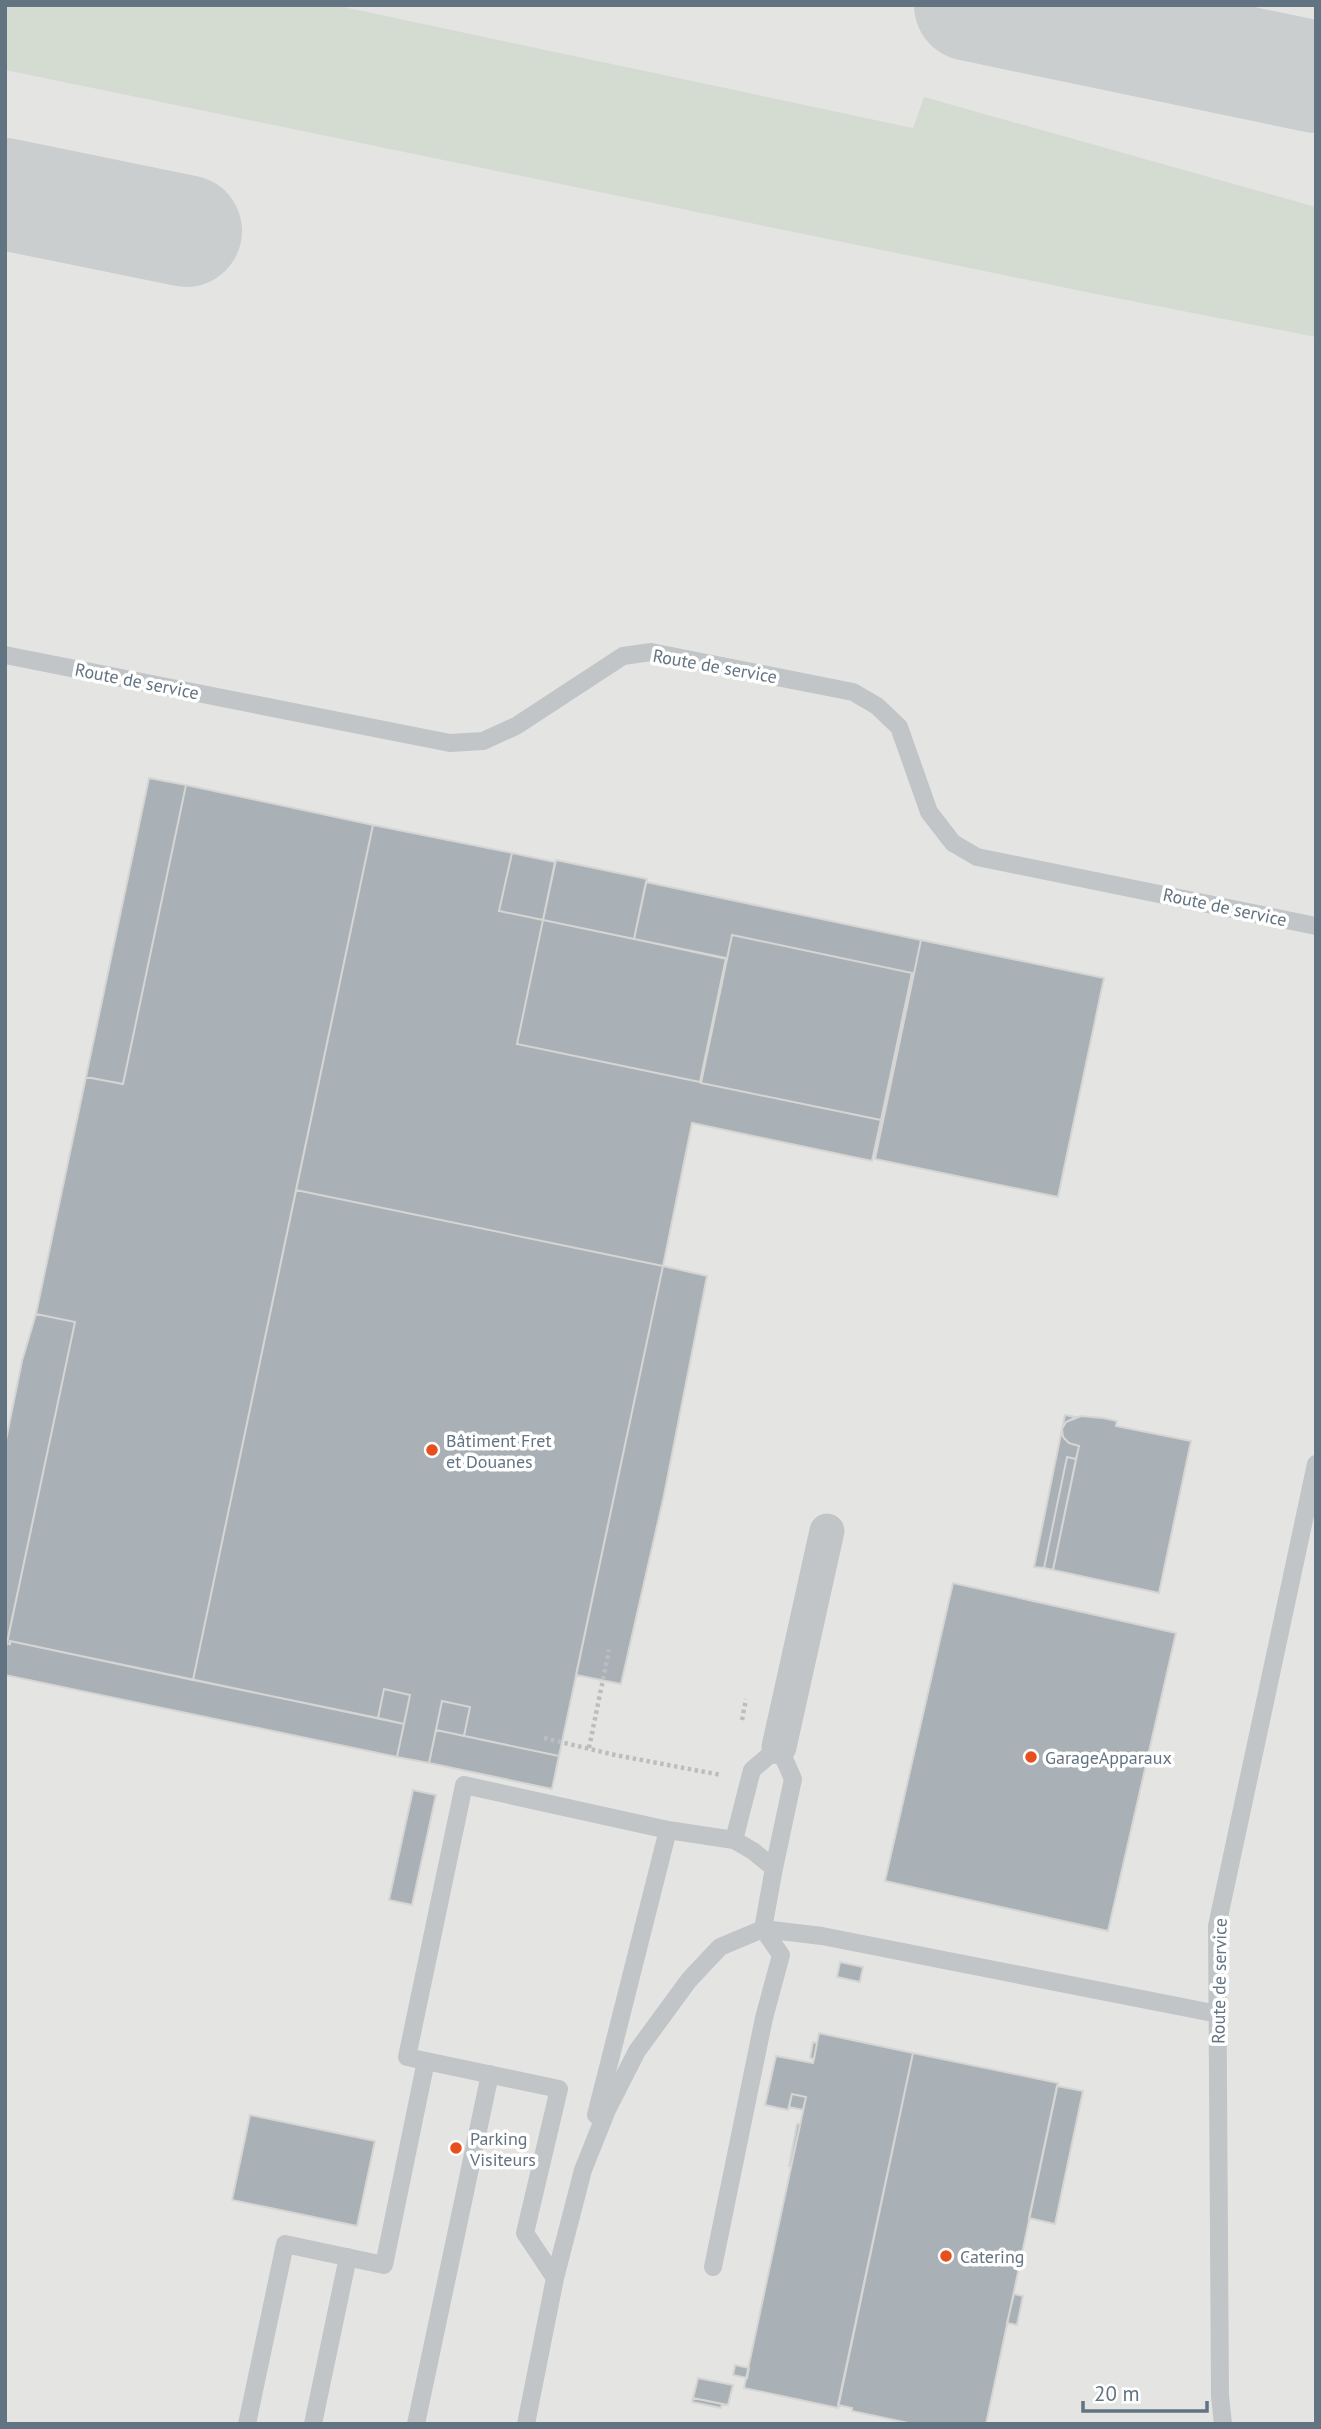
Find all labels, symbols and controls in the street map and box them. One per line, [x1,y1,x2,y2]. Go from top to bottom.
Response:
street label: Route de service [651,644,779,688]
street label: Route de service [73,658,201,704]
street label: Route de service [1161,883,1289,931]
place label: Bâtiment Fret et Douanes [446,1429,552,1473]
marker: Bâtiment Fret et Douanes [424,1442,440,1458]
place label: GarageApparaux [1045,1746,1172,1769]
marker: GarageApparaux [1023,1749,1039,1765]
street label: Route de service [1206,1918,1232,2044]
place label: Parking Visiteurs [469,2127,536,2171]
marker: Parking Visiteurs [448,2140,464,2156]
place label: Catering [960,2245,1024,2268]
marker: Catering [938,2248,954,2264]
scale bar [1083,2370,1207,2414]
text: 20 m [1094,2380,1140,2407]

